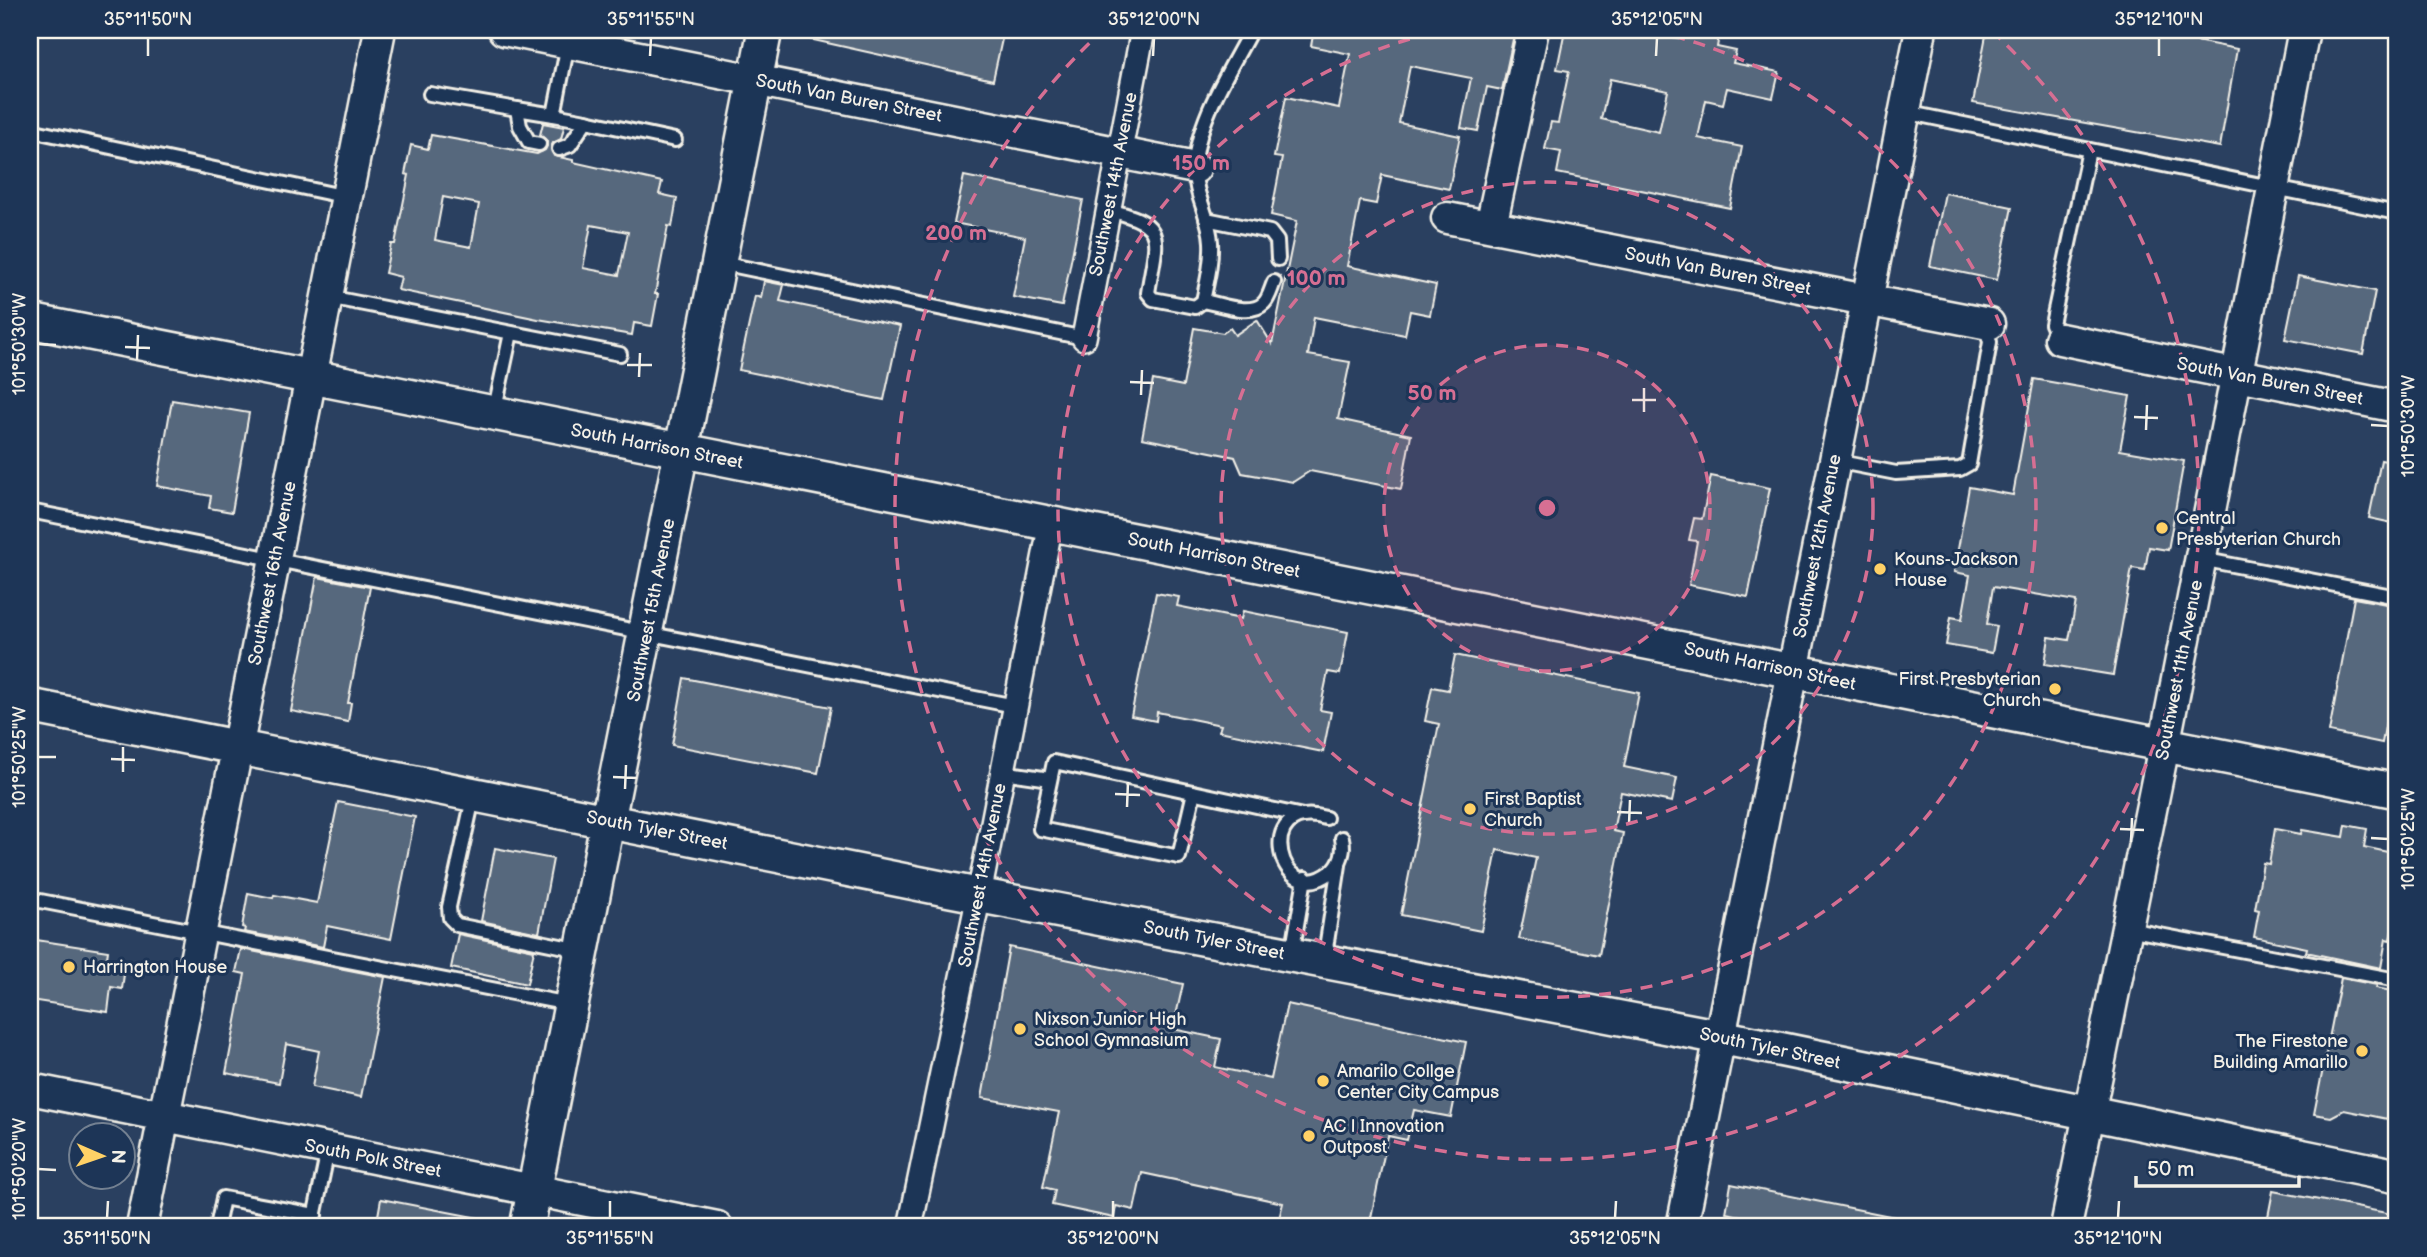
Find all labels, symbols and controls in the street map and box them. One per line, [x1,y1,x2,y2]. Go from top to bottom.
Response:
text: 35°11'50"N [104,9,192,30]
text: 35°11'55"N [607,9,695,30]
text: 35°12'00"N [1108,9,1200,30]
text: 35°12'05"N [1611,9,1703,30]
text: 35°12'10"N [2115,9,2203,30]
street label: South Van Buren Street [754,70,944,127]
street label: Southwest 14th Avenue [1085,90,1142,278]
text: 150 m [1172,151,1230,176]
text: 200 m [925,221,987,246]
street label: South Van Buren Street [1623,243,1813,300]
text: 100 m [1287,266,1345,291]
text: 101°50'30"W [9,292,30,395]
street label: South Van Buren Street [2175,353,2365,410]
text: 101°50'30"W [2398,374,2419,477]
text: 50 m [1408,381,1456,406]
street label: South Harrison Street [569,419,745,474]
street label: Southwest 12th Avenue [1789,452,1846,640]
street label: Southwest 16th Avenue [244,479,301,667]
centre of rings [1535,496,1559,520]
place label: Central Presbyterian Church [2176,508,2341,550]
street label: Southwest 15th Avenue [623,516,680,704]
marker: Central Presbyterian Church [2154,520,2170,536]
street label: South Harrison Street [1126,528,1302,583]
place label: Kouns-Jackson House [1894,549,2018,591]
marker: Kouns-Jackson House [1872,561,1888,577]
street label: Southwest 11th Avenue [2152,578,2207,762]
street label: South Harrison Street [1682,638,1858,695]
place label: First Presbyterian Church [1898,669,2041,711]
marker: First Presbyterian Church [2047,681,2063,697]
text: 101°50'25"W [9,706,30,808]
street label: Southwest 14th Avenue [954,781,1011,969]
text: 101°50'25"W [2398,788,2419,890]
place label: First Baptist Church [1484,789,1582,831]
marker: First Baptist Church [1462,801,1478,817]
street label: South Tyler Street [585,807,730,855]
street label: South Tyler Street [1142,917,1287,965]
place label: Harrington House [83,957,227,978]
marker: Harrington House [61,959,77,975]
place label: Nixson Junior High School Gymnasium [1034,1009,1189,1051]
marker: Nixson Junior High School Gymnasium [1012,1021,1028,1037]
street label: South Tyler Street [1698,1023,1843,1074]
place label: The Firestone Building Amarillo [2213,1031,2348,1073]
marker: The Firestone Building Amarillo [2354,1043,2370,1059]
place label: Amarilo Collge Center City Campus [1337,1061,1499,1103]
marker: Amarilo Collge Center City Campus [1315,1073,1331,1089]
place label: AC | Innovation Outpost [1323,1116,1444,1158]
text: 101°50'20"W [9,1117,30,1220]
north arrow [66,1120,136,1190]
marker: AC | Innovation Outpost [1301,1128,1317,1144]
street label: South Polk Street [303,1135,444,1182]
scale bar [2136,1145,2299,1189]
text: N [106,1149,129,1164]
text: 50 m [2147,1157,2194,1182]
text: 35°11'50"N [63,1228,151,1249]
text: 35°11'55"N [566,1228,654,1249]
text: 35°12'00"N [1067,1228,1159,1249]
text: 35°12'05"N [1569,1228,1661,1249]
text: 35°12'10"N [2074,1228,2162,1249]

